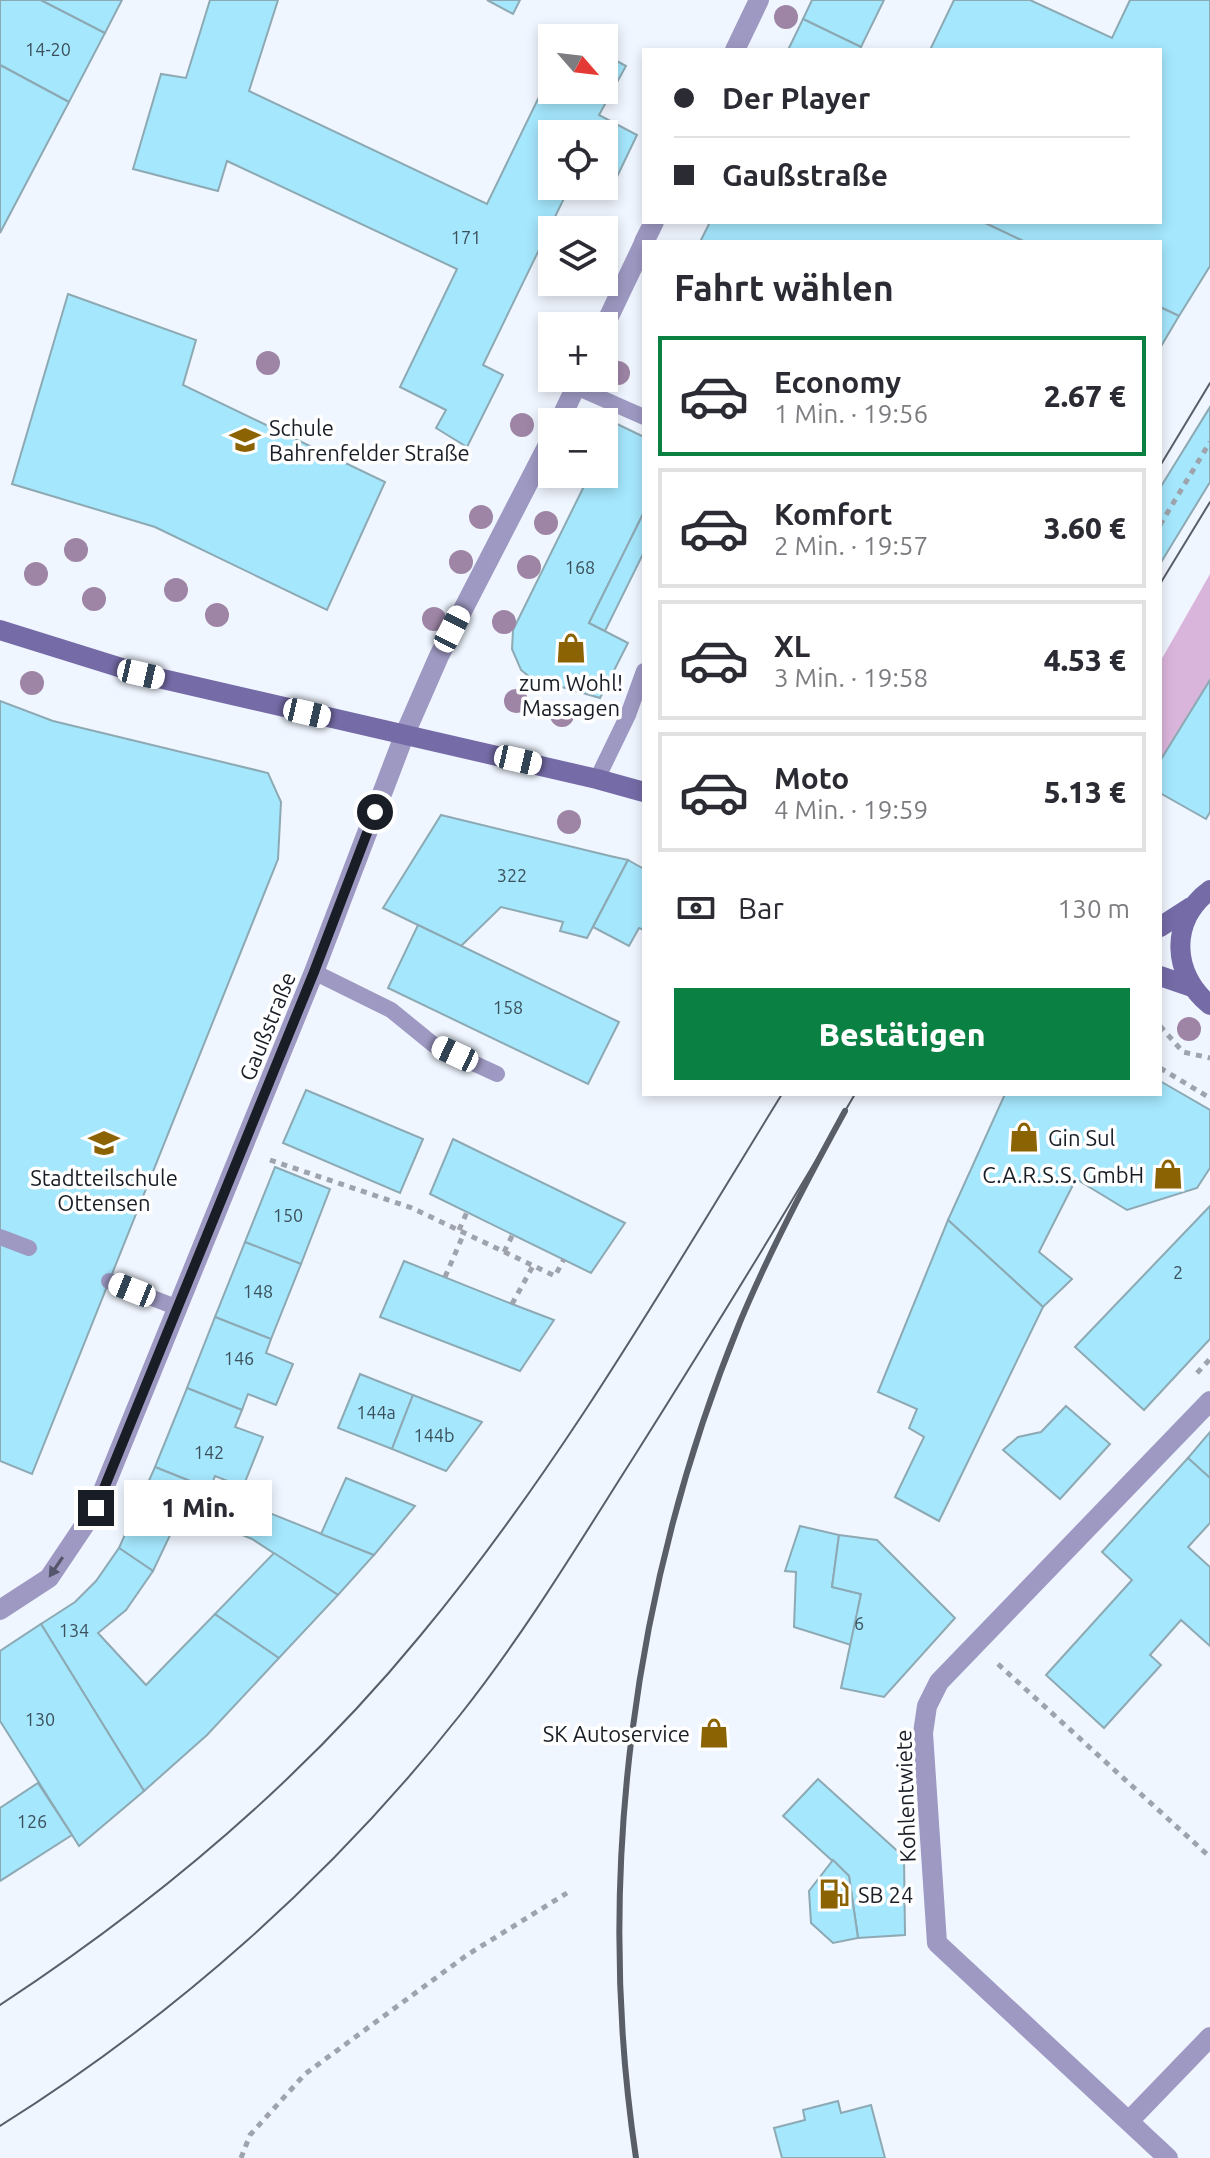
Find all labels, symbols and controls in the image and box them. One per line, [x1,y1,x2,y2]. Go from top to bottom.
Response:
north arrow [538,24,618,104]
map controls [538,24,618,488]
house number: 14-20 [25,39,71,59]
text: Der Player [722,81,870,115]
button: locate [538,120,618,200]
text: Gaußstraße [722,158,888,192]
button: layers [538,216,618,296]
house number: 171 [451,227,481,247]
text: Fahrt wählen [674,267,894,308]
button: + [538,312,618,392]
icon: car [678,360,750,432]
text: Economy [774,365,901,399]
text: 2.67 € [1044,379,1126,413]
text: 1 Min. · 19:56 [774,399,928,428]
button: − [538,408,618,488]
place label: Schule Bahrenfelder Straße [269,415,470,465]
school or university icon: Schule Bahrenfelder Straße [228,423,262,457]
icon: car [678,492,750,564]
text: Komfort [774,497,892,531]
text: 3.60 € [1044,511,1126,545]
text: 2 Min. · 19:57 [774,531,928,560]
house number: 168 [565,557,595,577]
car [430,602,474,656]
icon: car [678,624,750,696]
text: XL [774,629,810,663]
shop icon: zum Wohl! Massagen [554,631,588,665]
text: 4.53 € [1044,643,1126,677]
car [115,657,167,691]
text: 3 Min. · 19:58 [774,663,928,692]
place label: zum Wohl! Massagen [519,670,623,720]
car [281,696,333,730]
car [492,743,544,777]
icon: car [678,756,750,828]
text: Moto [774,761,849,795]
text: 5.13 € [1044,775,1126,809]
route start [357,794,393,830]
text: 4 Min. · 19:59 [774,795,928,824]
house number: 322 [497,865,527,885]
icon: cash [674,886,718,930]
text: Bar [738,891,784,925]
text: 130 m [1058,894,1130,923]
street label: Gaußstraße [234,968,300,1084]
button: Bestätigen [674,988,1130,1080]
house number: 158 [493,997,523,1017]
car [428,1033,482,1075]
shop icon: Gin Sul [1007,1120,1041,1154]
place label: Gin Sul [1048,1125,1116,1150]
school or university icon: Stadtteilschule Ottensen [87,1126,121,1160]
shop icon: C.A.R.S.S. GmbH [1151,1157,1185,1191]
place label: C.A.R.S.S. GmbH [982,1162,1144,1187]
place label: Stadtteilschule Ottensen [30,1165,178,1215]
house number: 150 [273,1205,303,1225]
house number: 2 [1173,1262,1183,1282]
car [105,1270,159,1310]
house number: 148 [243,1281,273,1301]
house number: 146 [224,1348,254,1368]
house number: 144a [356,1402,396,1422]
house number: 144b [414,1425,455,1445]
house number: 142 [194,1442,224,1462]
callout: 1 Min. [124,1480,272,1536]
route end [78,1490,114,1526]
text: 1 Min. [161,1493,235,1522]
one-way arrow [49,1557,64,1578]
house number: 6 [854,1613,864,1633]
house number: 134 [59,1620,89,1640]
house number: 130 [25,1709,55,1729]
shop icon: SK Autoservice [697,1716,731,1750]
place label: SK Autoservice [543,1721,690,1746]
street label: Kohlentwiete [890,1729,920,1863]
house number: 126 [17,1811,47,1831]
fuel station icon: SB 24 [817,1877,851,1911]
place label: SB 24 [858,1882,913,1907]

